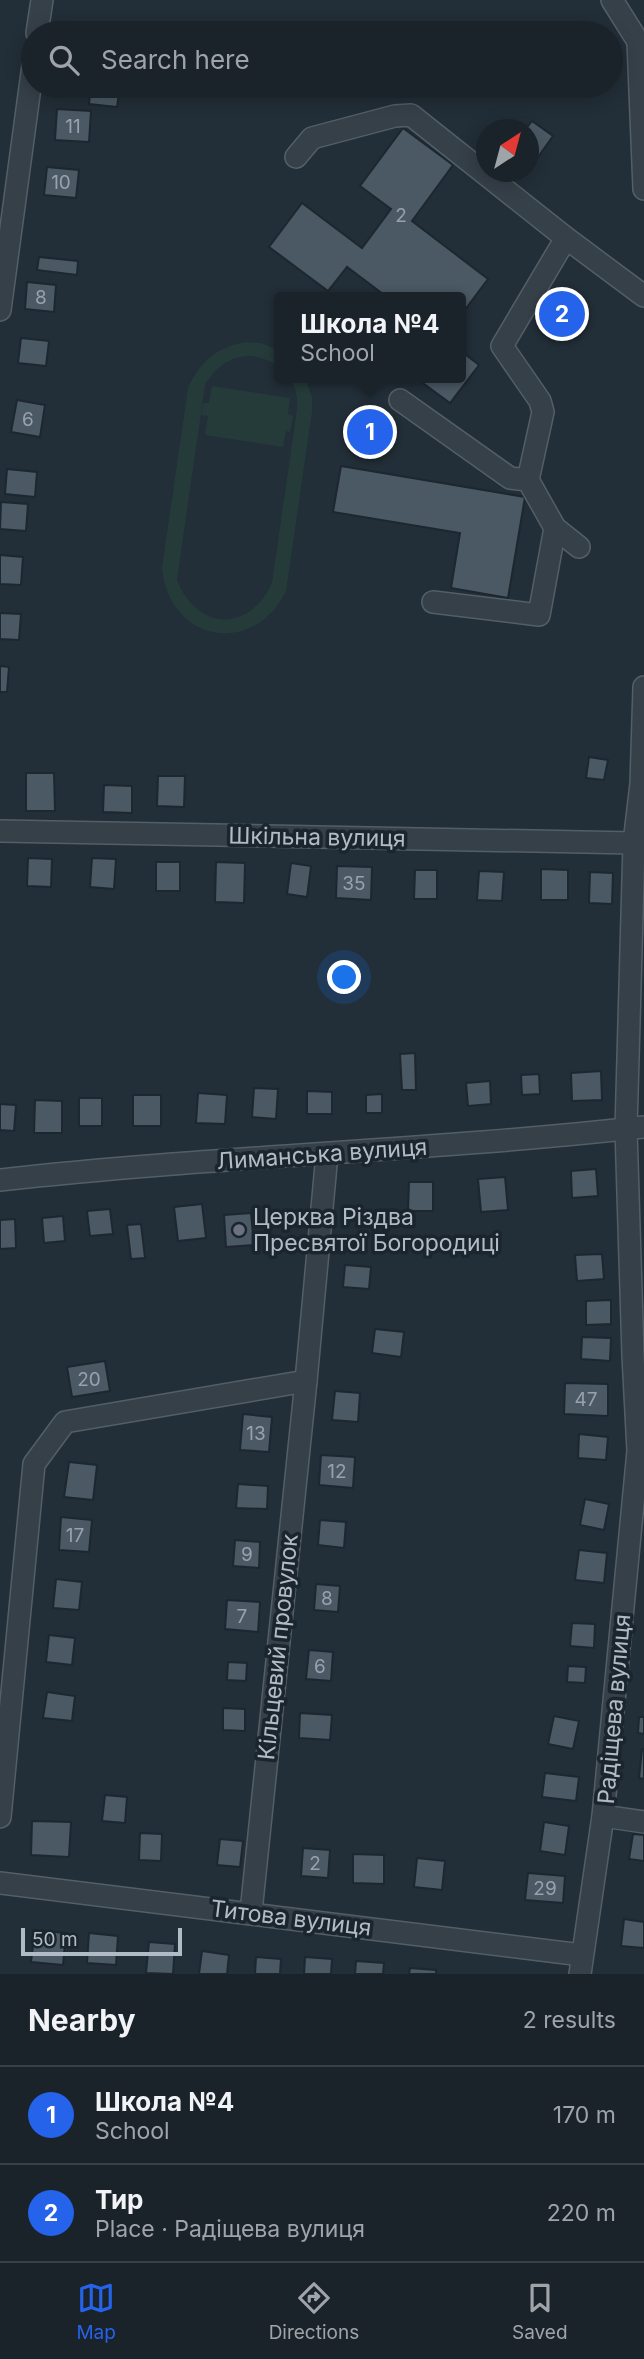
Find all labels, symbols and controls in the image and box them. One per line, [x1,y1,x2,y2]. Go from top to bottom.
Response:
search box [21,21,623,98]
icon: search [45,41,83,79]
text: Search here [101,44,250,75]
house number: 11 [65,115,81,138]
north arrow [476,119,539,182]
house number: 10 [51,171,71,194]
house number: 2 [395,204,407,227]
house number: 8 [35,286,47,309]
pin: 2 [539,288,585,340]
popup [274,292,466,383]
text: Школа №4 [300,308,440,339]
text: School [300,339,375,367]
pin: 1 [347,406,393,458]
house number: 6 [22,408,34,431]
street label: Шкільна вулиця [228,821,406,853]
house number: 35 [342,872,366,895]
your location [327,960,361,994]
street label: Лиманська вулиця [216,1133,428,1175]
place label: Церква Різдва Пресвятої Богородиці [253,1203,500,1257]
marker: Церква Різдва Пресвятої Богородиці [231,1222,247,1238]
house number: 20 [77,1368,101,1391]
house number: 47 [574,1388,598,1411]
house number: 13 [246,1422,266,1445]
house number: 12 [327,1460,347,1483]
house number: 17 [66,1524,84,1547]
street label: Кільцевий провулок [252,1532,304,1761]
house number: 9 [241,1543,253,1566]
house number: 8 [321,1587,333,1610]
house number: 7 [237,1605,247,1628]
street label: Радіщева вулиця [592,1613,636,1805]
house number: 6 [314,1655,326,1678]
house number: 2 [309,1852,321,1875]
house number: 29 [533,1877,557,1900]
street label: Титова вулиця [209,1894,373,1942]
scale bar [21,1925,182,1957]
text: 50 m [32,1928,78,1951]
text: Nearby [28,2002,136,2038]
text: 2 results [523,2006,616,2034]
text: Школа №4 [95,2086,234,2117]
text: 1 [46,2101,56,2129]
text: 170 m [553,2101,616,2129]
text: School [95,2117,170,2145]
text: Тир [95,2184,143,2215]
text: 2 [44,2199,58,2227]
text: 220 m [547,2199,616,2227]
text: Place · Радіщева вулиця [95,2215,365,2243]
tab: Map [76,2279,116,2344]
tab: Directions [269,2279,359,2344]
tab: Saved [512,2279,568,2344]

